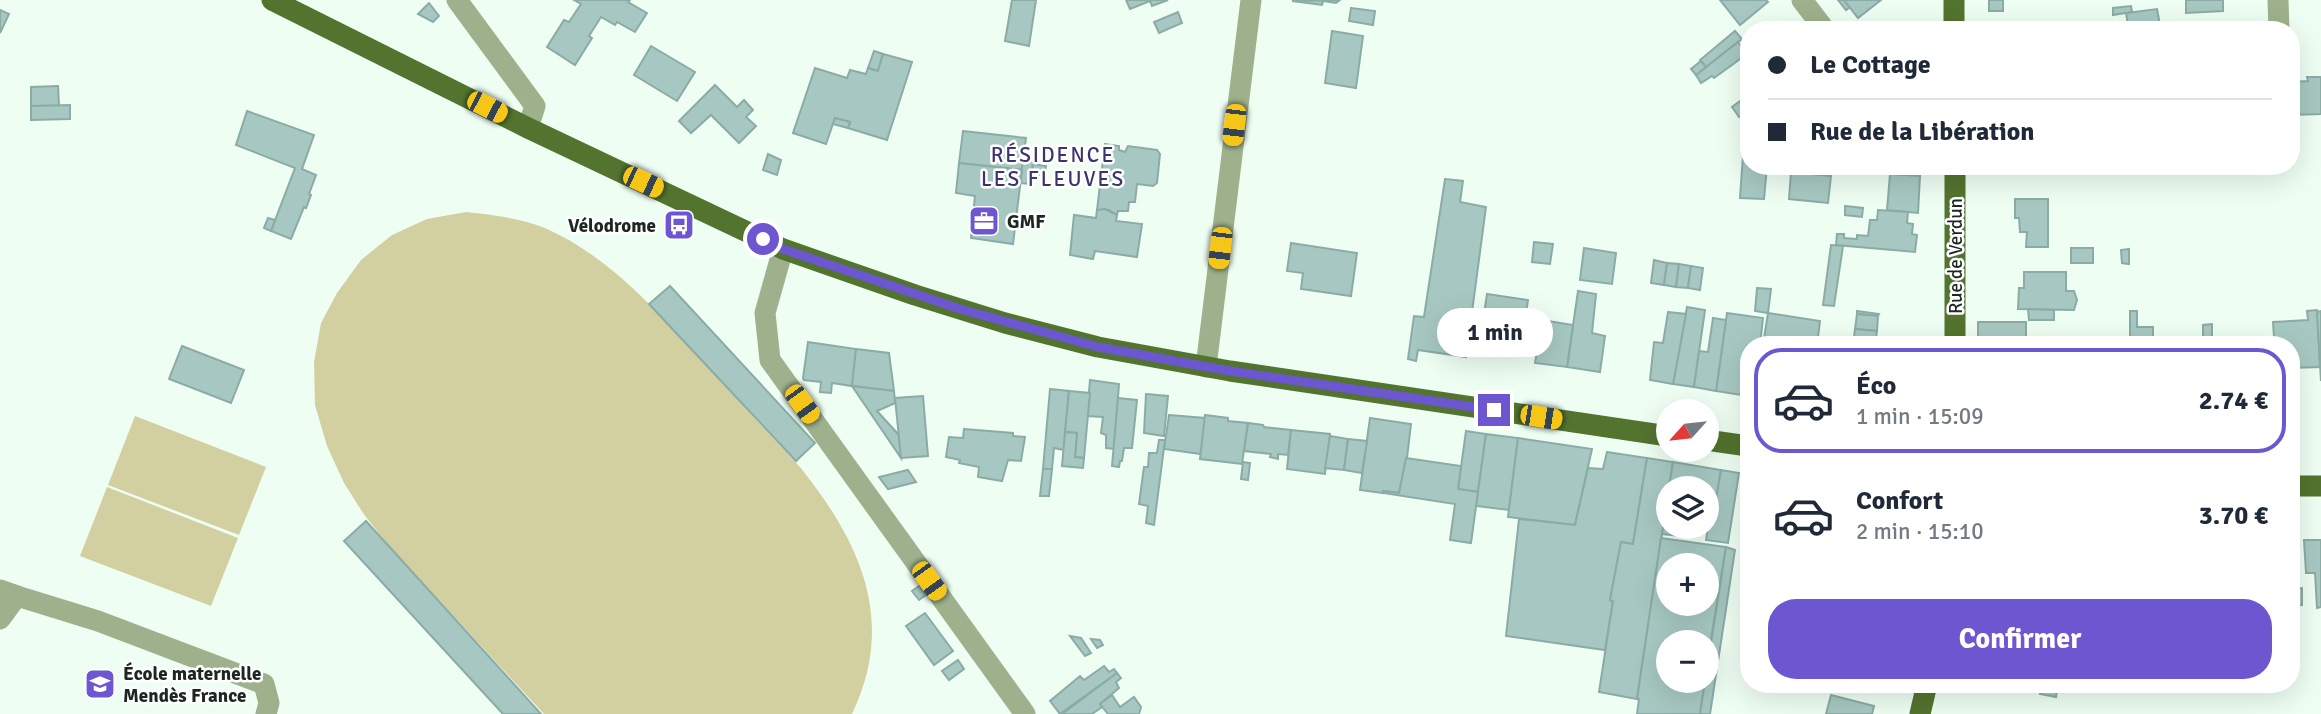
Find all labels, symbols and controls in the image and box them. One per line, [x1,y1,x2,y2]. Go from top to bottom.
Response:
text: Le Cottage [1810,49,1931,81]
car [464,88,511,126]
car [1222,103,1247,147]
text: Rue de la Libération [1810,116,2035,148]
district label: RÉSIDENCE LES FLEUVES [981,142,1125,192]
car [620,164,667,200]
street label: Rue de Verdun [1944,198,1968,314]
office icon: GMF [967,204,1001,238]
bus stop icon: Vélodrome [662,208,696,242]
place label: GMF [1007,210,1045,234]
place label: Vélodrome [568,214,656,238]
route start [747,223,779,255]
car [1208,226,1233,270]
callout: 1 min [1436,308,1552,358]
text: 1 min [1467,318,1523,347]
icon: car [1772,369,1835,432]
text: Éco [1856,370,1896,402]
car [782,381,823,427]
text: 2.74 € [2199,385,2268,417]
route end [1478,394,1510,426]
north arrow [1656,399,1718,462]
map controls [1656,399,1719,693]
text: 1 min · 15:09 [1856,402,1984,431]
car [1519,403,1564,431]
button: layers [1656,476,1719,539]
icon: car [1772,484,1835,547]
text: Confort [1856,485,1943,517]
text: 3.70 € [2199,500,2268,532]
text: 2 min · 15:10 [1856,517,1984,546]
button: + [1656,553,1719,616]
car [909,558,950,604]
button: Confirmer [1768,599,2272,679]
button: − [1656,630,1719,693]
place label: École maternelle Mendès France [123,662,262,708]
school or university icon: École maternelle Mendès France [83,667,117,701]

